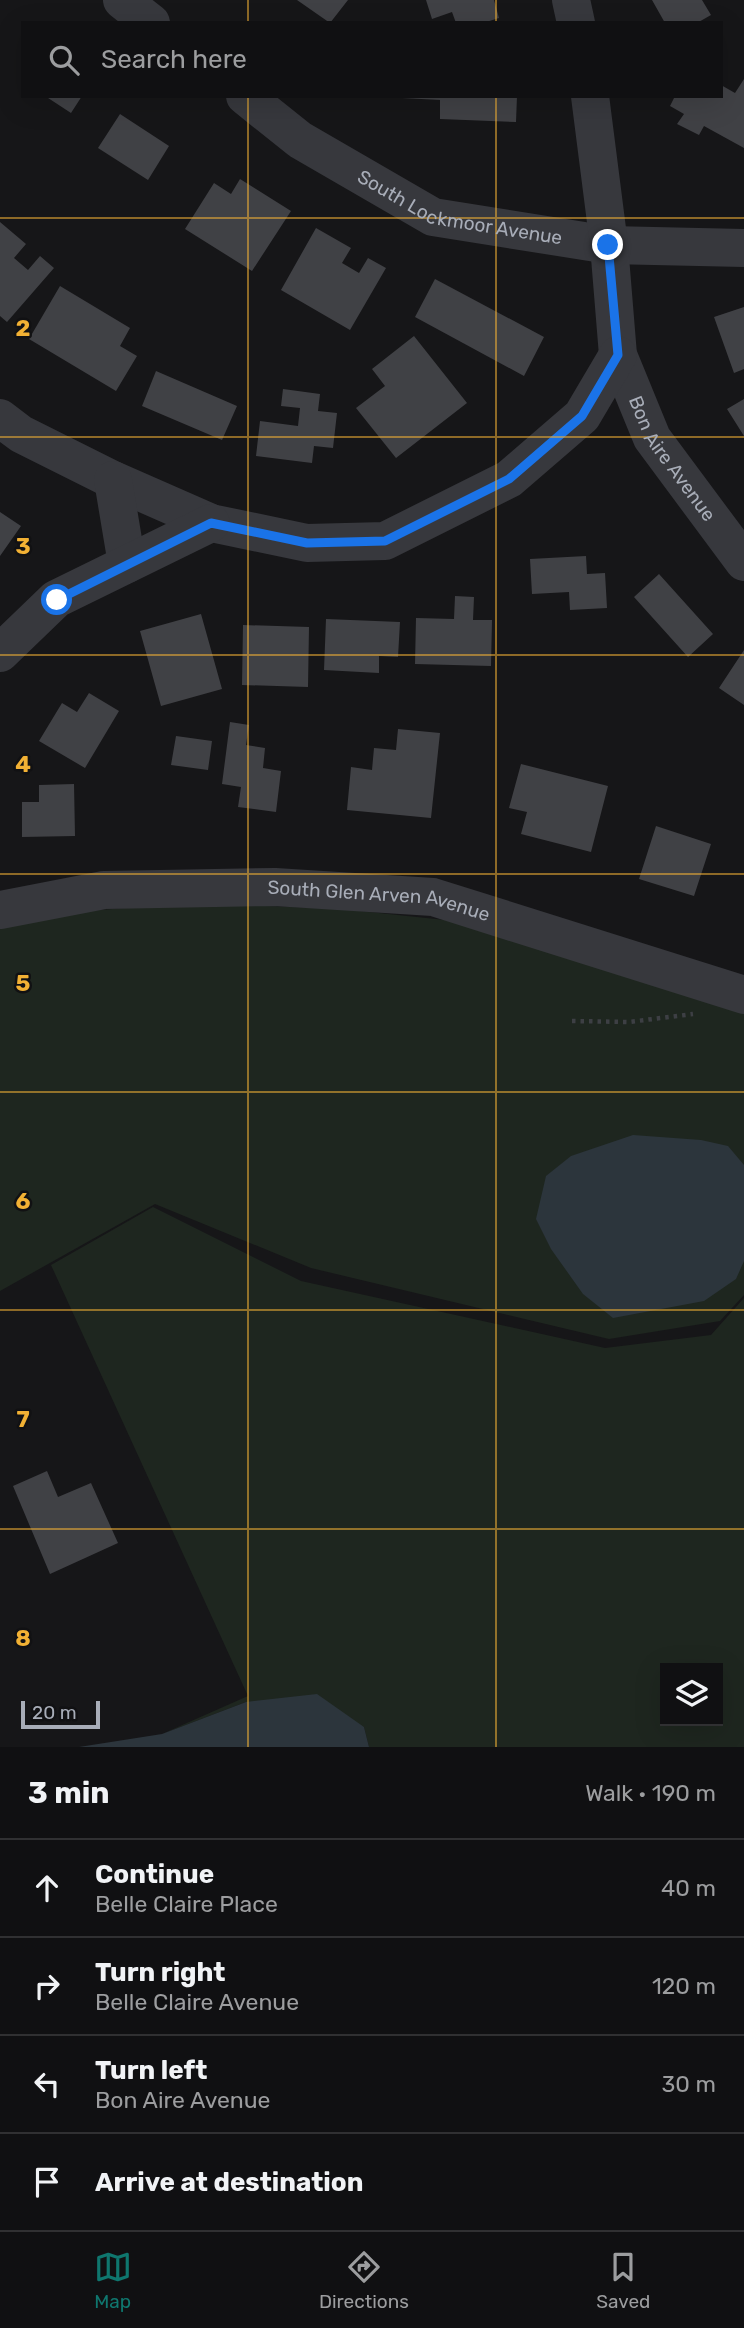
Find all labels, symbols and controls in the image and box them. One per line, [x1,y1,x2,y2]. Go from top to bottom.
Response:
search box [21,21,723,98]
icon: search [45,41,83,79]
text: Search here [101,44,247,75]
street label: South Lockmoor Avenue [354,164,564,249]
route end [592,229,623,260]
text: 2 [16,314,30,342]
street label: Bon Aire Avenue [624,392,721,525]
text: 3 [15,532,31,560]
route start [41,584,72,615]
text: 4 [15,750,31,778]
street label: South Glen Arven Avenue [267,875,493,926]
text: 5 [16,969,31,997]
text: 6 [16,1187,31,1215]
text: 7 [16,1405,30,1433]
text: 8 [15,1624,31,1652]
map controls [660,1663,723,1726]
button: layers [660,1663,723,1726]
scale bar [21,1698,100,1730]
text: 20 m [32,1701,77,1724]
text: 3 min [28,1775,110,1811]
text: Walk · 190 m [585,1779,716,1807]
text: Continue [95,1859,214,1890]
icon: ahead [28,1869,66,1907]
text: 40 m [661,1874,716,1902]
text: Belle Claire Place [95,1890,278,1918]
text: Turn right [95,1957,225,1988]
icon: right [28,1967,66,2005]
text: 120 m [652,1972,716,2000]
text: Belle Claire Avenue [95,1988,299,2016]
text: Turn left [95,2055,207,2086]
icon: left [28,2065,66,2103]
text: 30 m [661,2070,716,2098]
text: Bon Aire Avenue [95,2086,271,2114]
icon: arrive [28,2163,66,2201]
text: Arrive at destination [95,2167,363,2198]
tab: Map [94,2248,132,2313]
tab: Directions [319,2248,409,2313]
tab: Saved [596,2248,650,2313]

